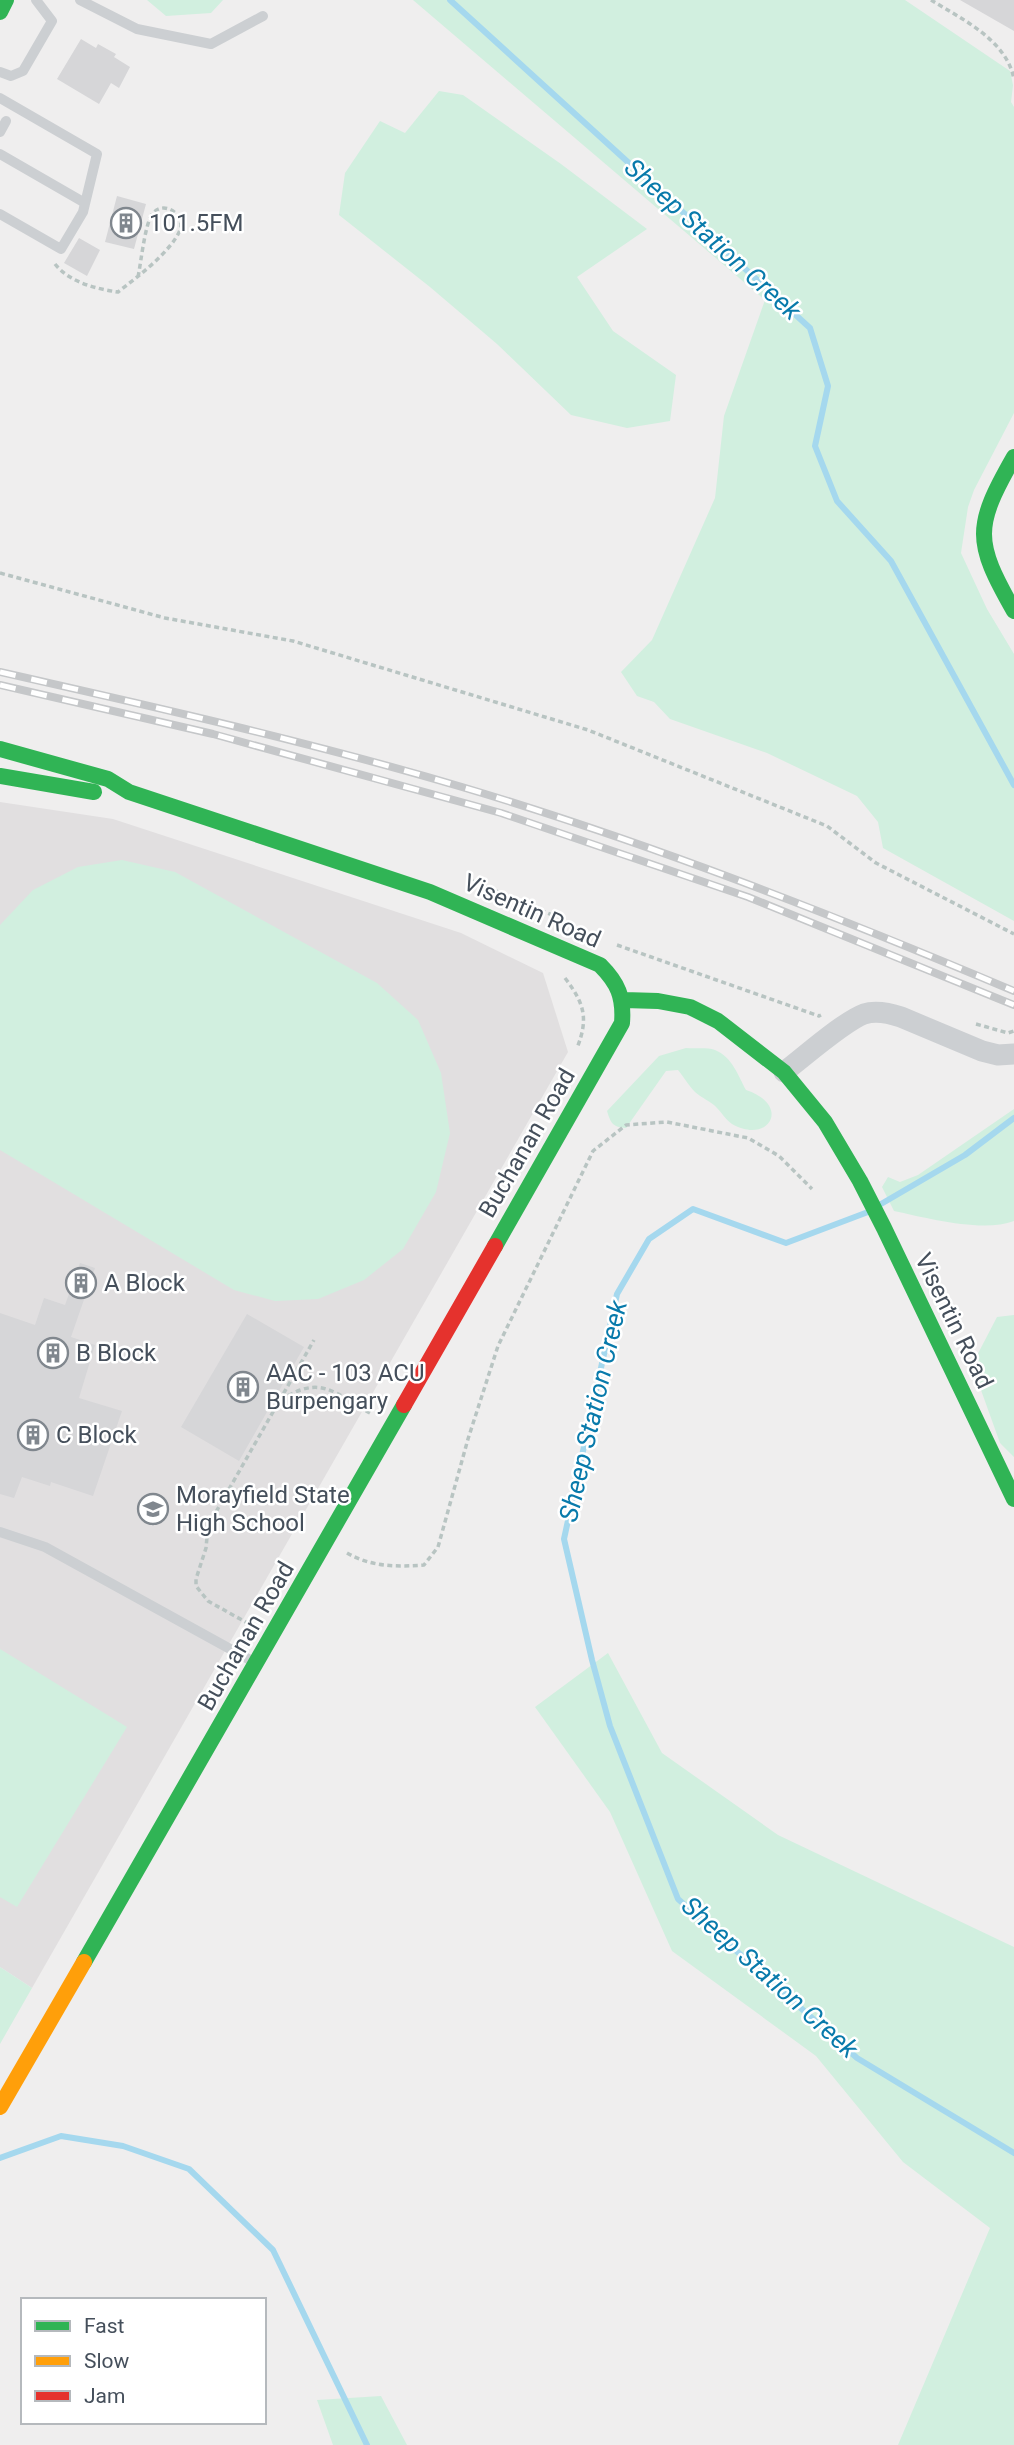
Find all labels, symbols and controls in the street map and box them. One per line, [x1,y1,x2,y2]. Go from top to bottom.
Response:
water label: Sheep Station Creek [619,152,808,327]
building icon: 101.5FM [109,206,143,240]
place label: 101.5FM [149,209,244,237]
street label: Visentin Road [459,868,605,954]
street label: Buchanan Road [473,1063,581,1223]
street label: Visentin Road [909,1249,999,1393]
building icon: A Block [64,1266,98,1300]
place label: A Block [104,1269,186,1297]
water label: Sheep Station Creek [553,1296,633,1525]
building icon: B Block [36,1336,70,1370]
place label: B Block [76,1339,157,1367]
place label: AAC - 103 ACU Burpengary [266,1359,424,1415]
building icon: AAC - 103 ACU Burpengary [226,1370,260,1404]
building icon: C Block [16,1418,50,1452]
place label: C Block [56,1421,138,1449]
place label: Morayfield State High School [176,1481,350,1537]
school or university icon: Morayfield State High School [136,1492,170,1526]
street label: Buchanan Road [192,1556,300,1716]
water label: Sheep Station Creek [676,1890,865,2065]
legend [21,2298,266,2424]
text: Fast [84,2314,125,2338]
text: Slow [84,2349,130,2373]
text: Jam [84,2384,125,2408]

